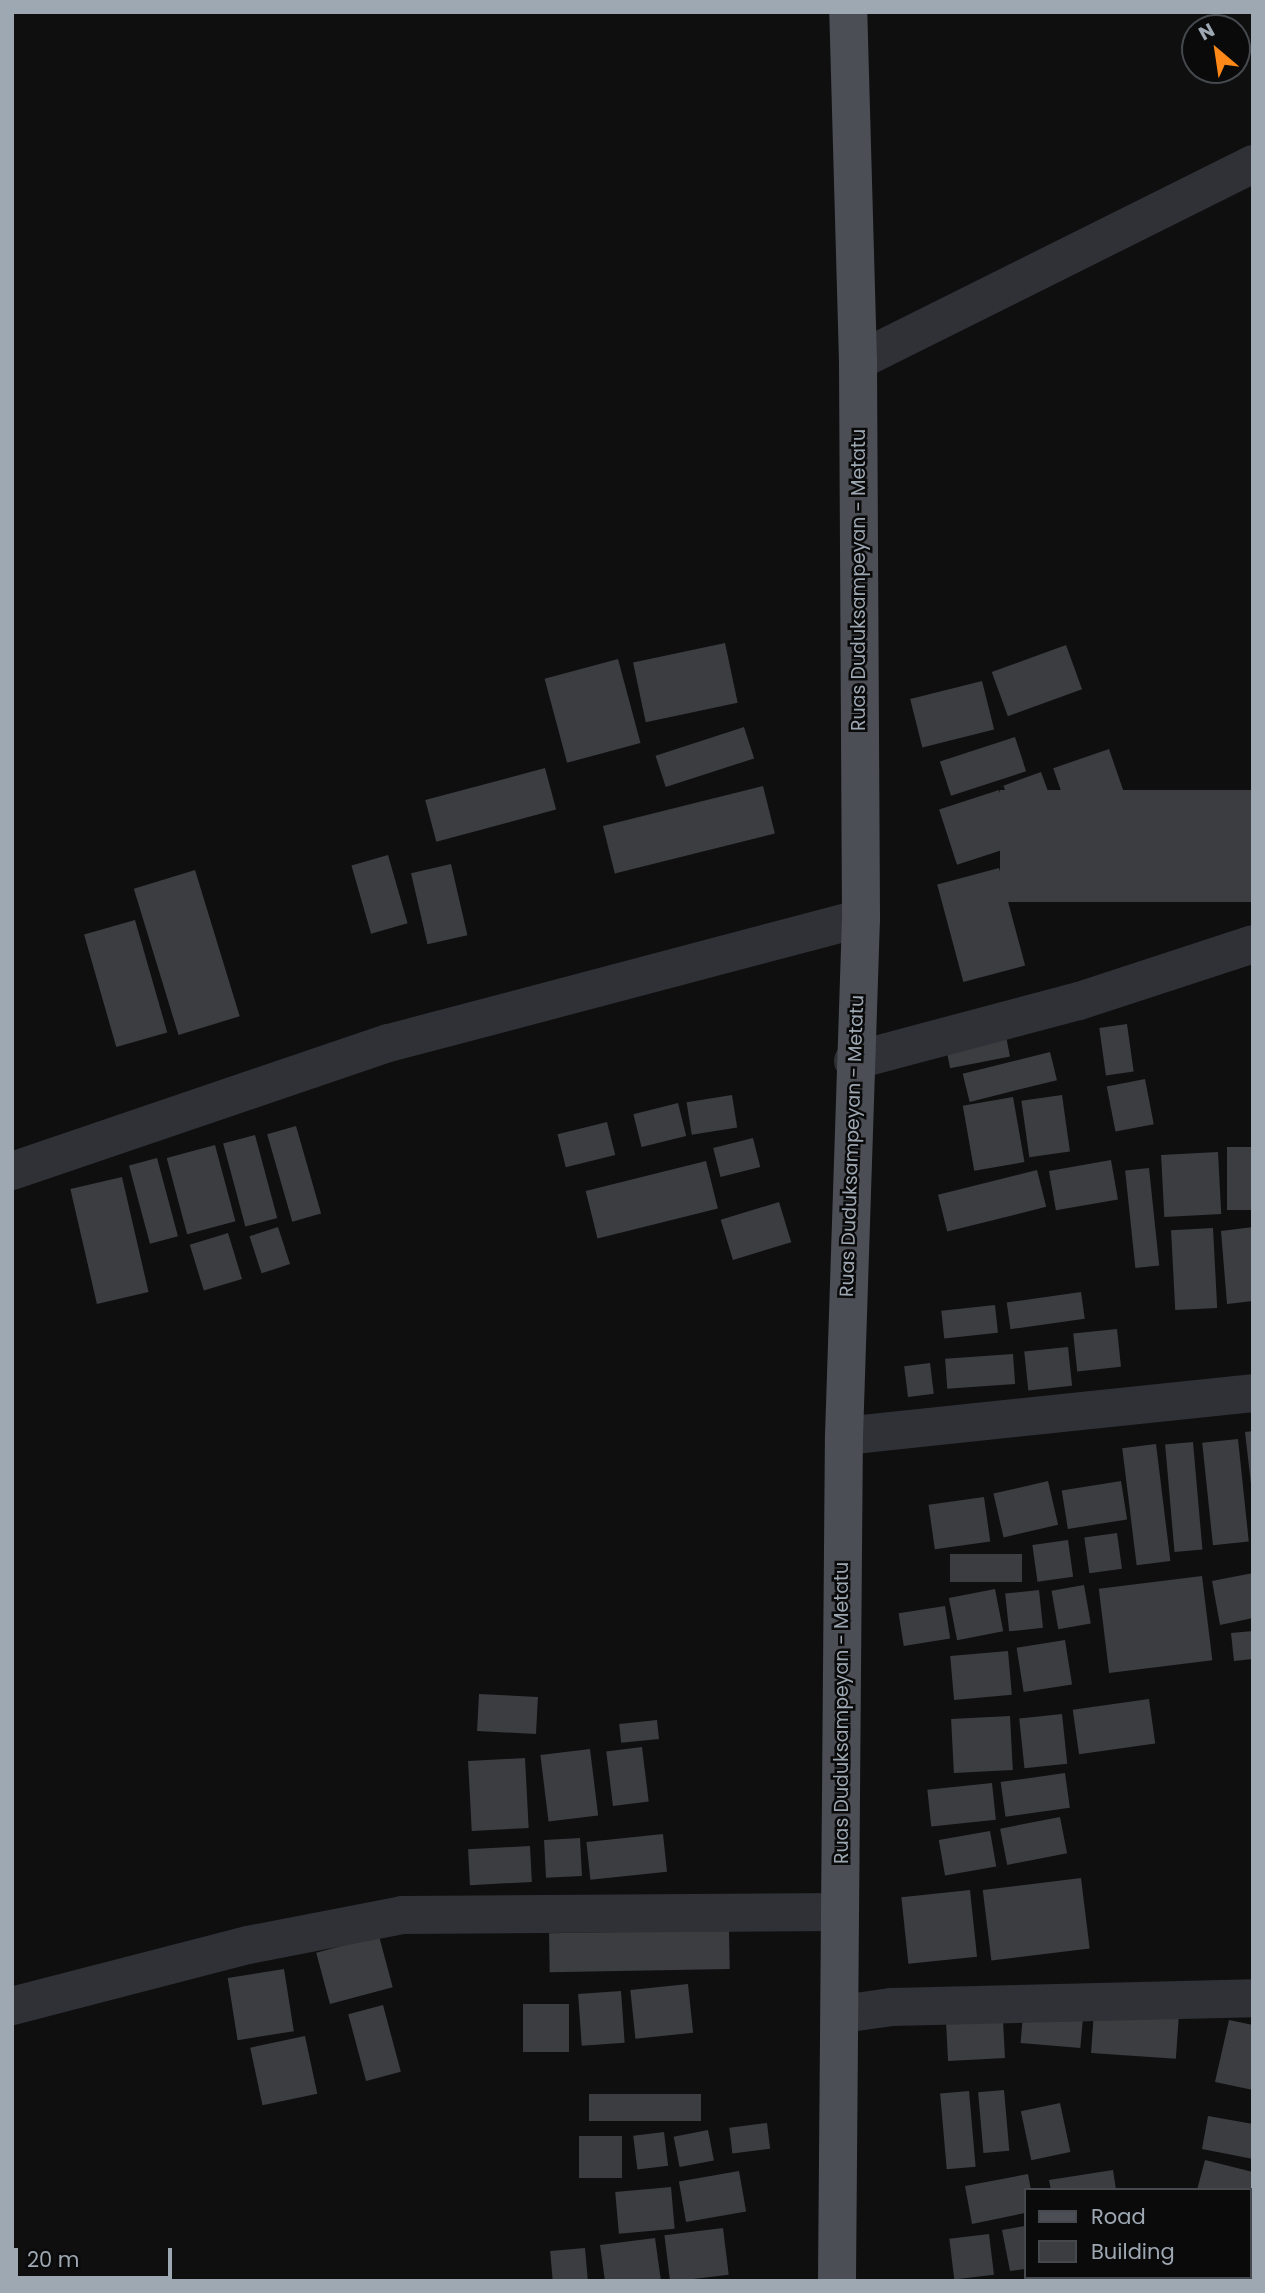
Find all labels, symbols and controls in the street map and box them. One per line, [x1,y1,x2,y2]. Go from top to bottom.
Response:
north arrow [1181,14,1251,84]
text: N [1194,17,1219,47]
street label: Ruas Duduksampeyan - Metatu [848,429,870,731]
street label: Ruas Duduksampeyan - Metatu [835,995,869,1297]
street label: Ruas Duduksampeyan - Metatu [831,1562,853,1864]
legend [1024,2188,1251,2279]
text: Road [1091,2202,1146,2231]
scale bar [18,2234,175,2278]
text: Building [1091,2237,1175,2266]
text: 20 m [27,2245,80,2274]

